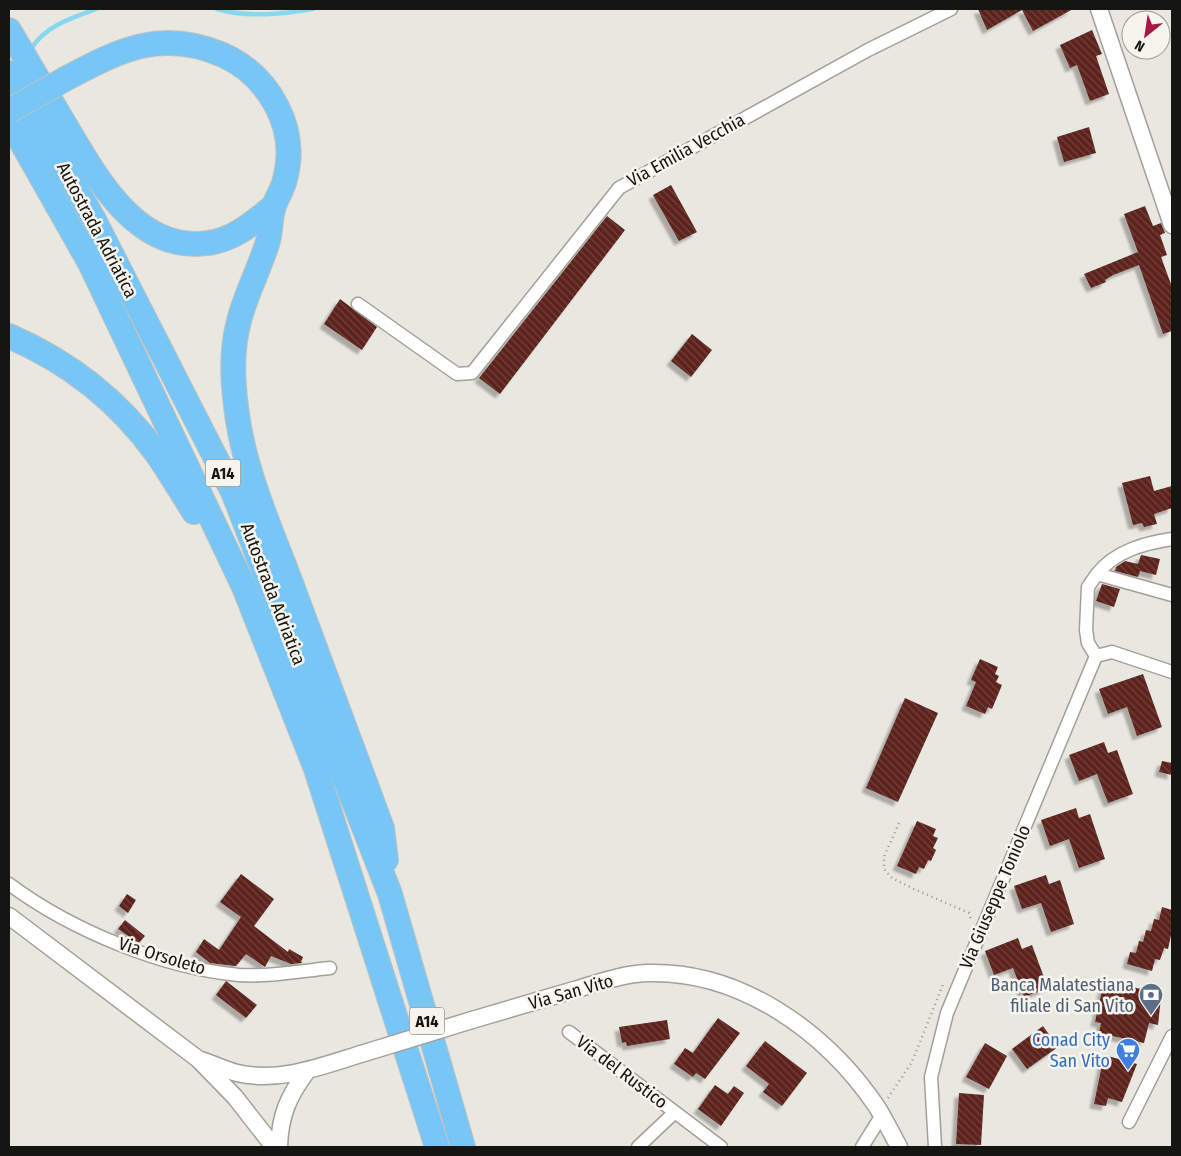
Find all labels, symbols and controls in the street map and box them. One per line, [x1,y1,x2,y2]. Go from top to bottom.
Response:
north arrow [1121,10,1171,60]
text: N [1132,36,1148,55]
street label: Via Emilia Vecchia [623,108,749,191]
street label: Autostrada Adriatica [52,158,142,302]
road number: A14 [206,459,240,486]
street label: Autostrada Adriatica [236,520,310,668]
street label: Via Giuseppe Toniolo [955,822,1035,972]
street label: Via Orsoleto [116,932,208,980]
street label: Via San Vito [526,969,616,1015]
place label: Banca Malatestiana filiale di San Vito [991,974,1134,1017]
bank icon: Banca Malatestiana filiale di San Vito [1138,982,1164,1016]
road number: A14 [410,1008,444,1034]
place label: Conad City San Vito [1032,1029,1110,1072]
street label: Via del Rustico [572,1031,672,1113]
supermarket icon: Conad City San Vito [1115,1037,1141,1071]

